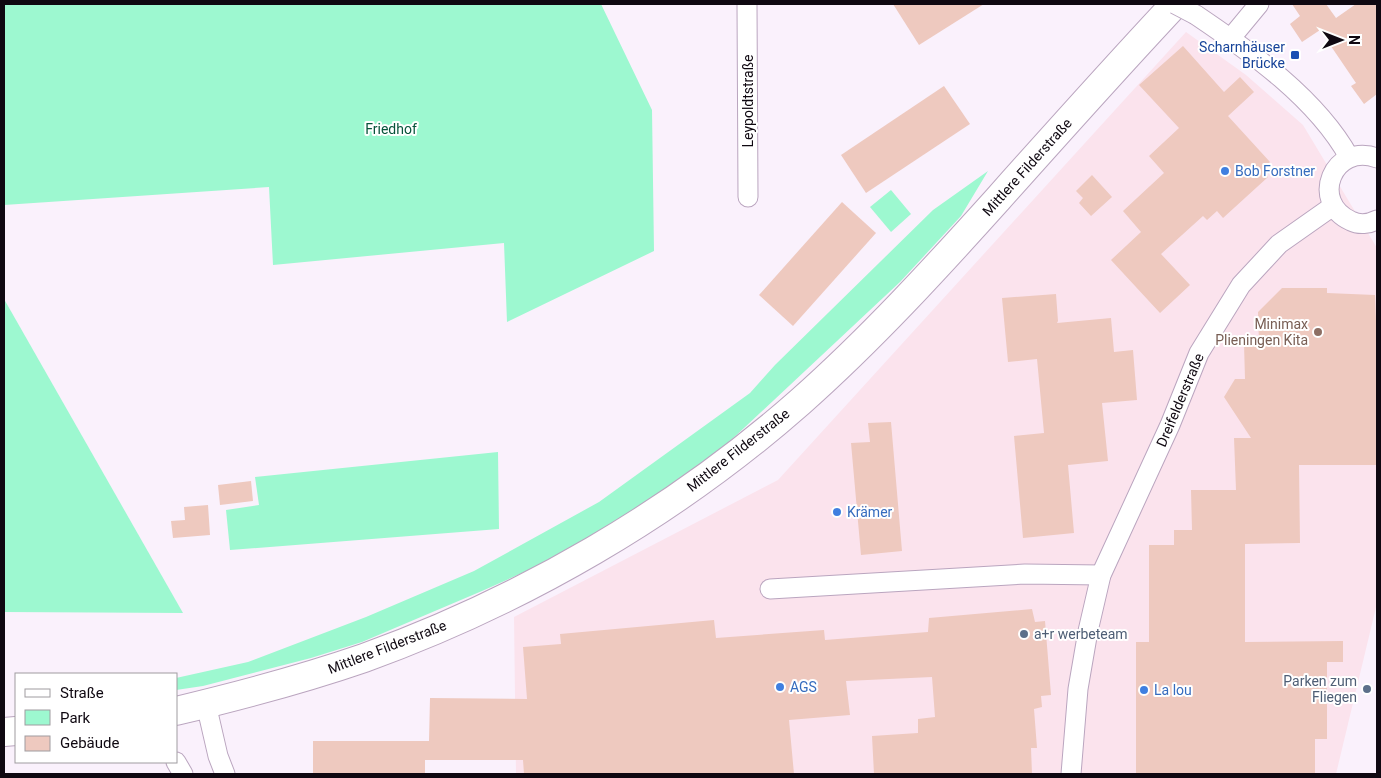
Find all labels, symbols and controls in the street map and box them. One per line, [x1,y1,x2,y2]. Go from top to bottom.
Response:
north arrow [1316,15,1366,65]
text: N [1346,35,1362,45]
place label: Scharnhäuser Brücke [1199,39,1285,71]
marker: Scharnhäuser Brücke [1289,49,1301,61]
street label: Leypoldtstraße [740,55,756,147]
street label: Mittlere Filderstraße [979,115,1075,219]
park label: Friedhof [365,121,417,137]
place label: Bob Forstner [1235,163,1315,179]
marker: Bob Forstner [1219,165,1231,177]
place label: Minimax Plieningen Kita [1215,316,1308,348]
marker: Minimax Plieningen Kita [1312,326,1324,338]
street label: Dreifelderstraße [1153,351,1207,449]
street label: Mittlere Filderstraße [684,405,792,495]
place label: Krämer [847,504,893,520]
marker: Krämer [831,506,843,518]
street label: Mittlere Filderstraße [326,617,448,677]
place label: a+r werbeteam [1034,626,1128,642]
marker: a+r werbeteam [1018,628,1030,640]
legend [15,673,178,763]
place label: Parken zum Fliegen [1283,673,1357,705]
place label: AGS [790,679,817,695]
marker: AGS [774,681,786,693]
place label: La lou [1154,682,1192,698]
marker: Parken zum Fliegen [1361,683,1373,695]
text: Straße [60,684,104,702]
marker: La lou [1138,684,1150,696]
text: Park [60,709,91,727]
text: Gebäude [60,734,119,752]

